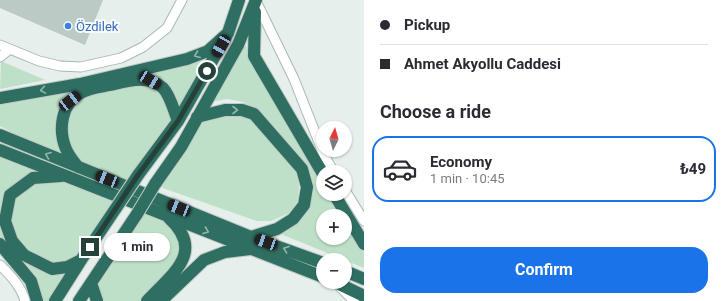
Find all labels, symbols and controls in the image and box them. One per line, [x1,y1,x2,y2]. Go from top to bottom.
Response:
text: Pickup [404,16,450,34]
place label: Özdilek [76,19,119,34]
marker: Özdilek [63,21,73,31]
car [210,33,232,59]
one-way arrow [193,51,200,59]
text: Ahmet Akyollu Caddesi [404,55,561,73]
route start [198,62,216,80]
car [137,69,163,91]
one-way arrow [40,86,46,94]
car [57,89,83,113]
text: Choose a ride [380,101,491,122]
one-way arrow [232,106,238,114]
north arrow [316,121,352,157]
map controls [316,121,352,289]
icon: car [382,151,418,187]
one-way arrow [45,152,53,160]
text: Economy [430,153,492,171]
text: ₺49 [680,160,706,178]
button: layers [316,165,352,201]
car [94,169,120,189]
text: 1 min · 10:45 [430,171,505,186]
car [166,198,192,218]
button: + [316,209,352,245]
one-way arrow [202,227,209,235]
car [253,232,279,252]
callout: 1 min [104,233,170,261]
route end [81,238,99,256]
text: 1 min [121,239,153,254]
one-way arrow [283,246,290,254]
button: Confirm [380,247,708,293]
button: − [316,253,352,289]

